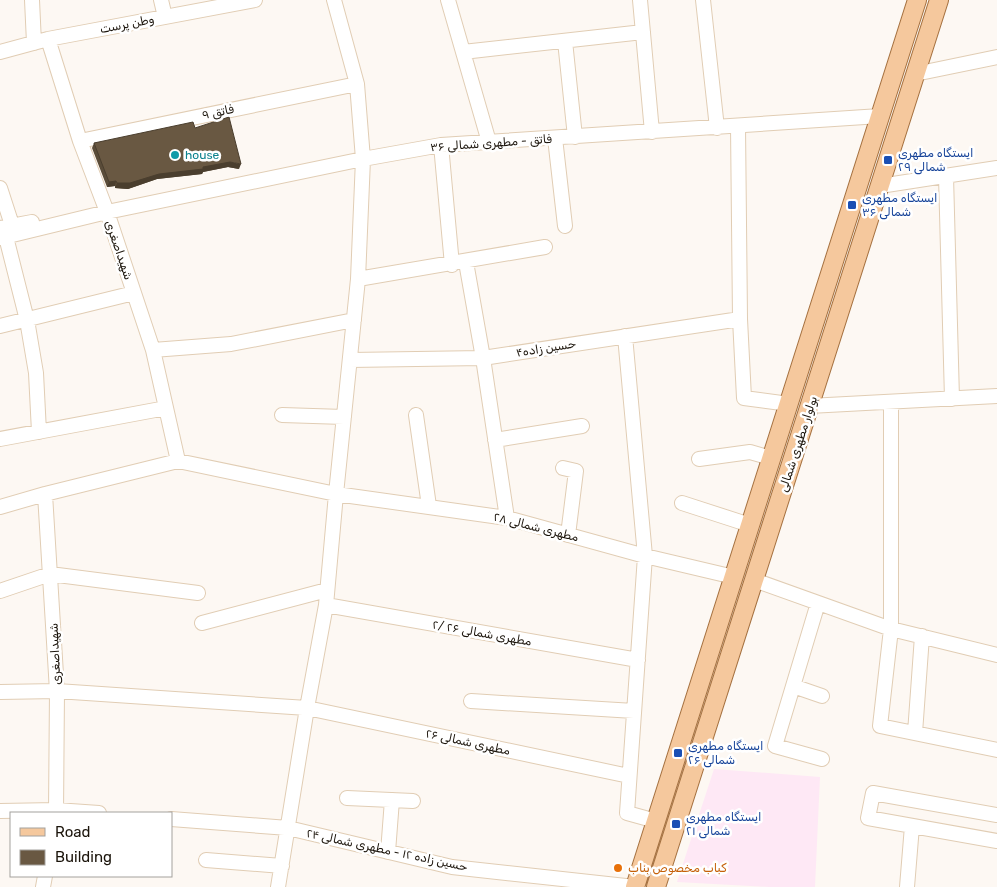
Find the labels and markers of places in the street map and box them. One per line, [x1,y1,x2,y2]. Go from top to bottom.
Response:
place label: ایستگاه مطهری شمالی ۲۹ [898,146,973,175]
place label: house [185,148,220,162]
marker: house [169,149,181,161]
marker: ایستگاه مطهری شمالی ۲۹ [882,154,894,166]
place label: ایستگاه مطهری شمالی ۳۶ [862,191,937,220]
marker: ایستگاه مطهری شمالی ۳۶ [846,199,858,211]
place label: ایستگاه مطهری شمالی ۲۶ [688,739,763,768]
marker: ایستگاه مطهری شمالی ۲۶ [672,747,684,759]
place label: ایستگاه مطهری شمالی ۲۱ [686,810,761,839]
marker: ایستگاه مطهری شمالی ۲۱ [670,818,682,830]
place label: كباب مخصوص بناب [628,861,727,876]
marker: كباب مخصوص بناب [612,862,624,874]

